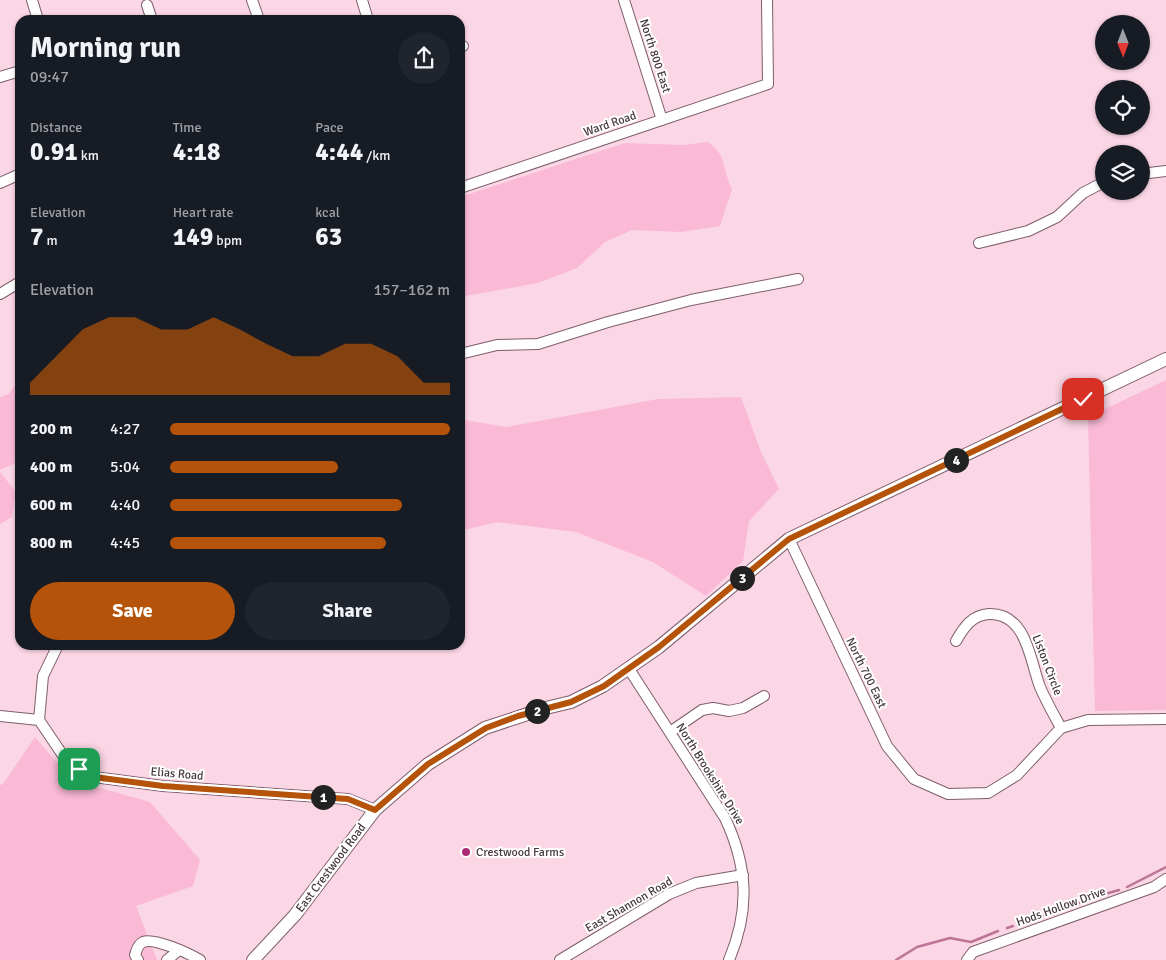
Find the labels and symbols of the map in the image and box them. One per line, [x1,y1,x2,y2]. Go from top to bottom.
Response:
north arrow [1095,15,1150,70]
street label: North 800 East [636,17,674,95]
street label: Ward Road [582,108,638,140]
pin [1062,378,1104,420]
pin: 4 [944,448,968,472]
pin: 3 [730,566,754,590]
street label: Liston Circle [1029,633,1065,697]
street label: North 700 East [842,635,890,711]
pin: 2 [524,698,550,724]
street label: North Brookshire Drive [673,720,747,828]
pin [58,748,100,790]
street label: Elias Road [150,764,204,784]
pin: 1 [310,784,336,810]
street label: East Crestwood Road [293,821,369,915]
place label: Crestwood Farms [476,845,564,860]
marker: Crestwood Farms [460,846,472,858]
street label: East Shannon Road [583,874,675,936]
street label: Hods Hollow Drive [1014,884,1108,930]

